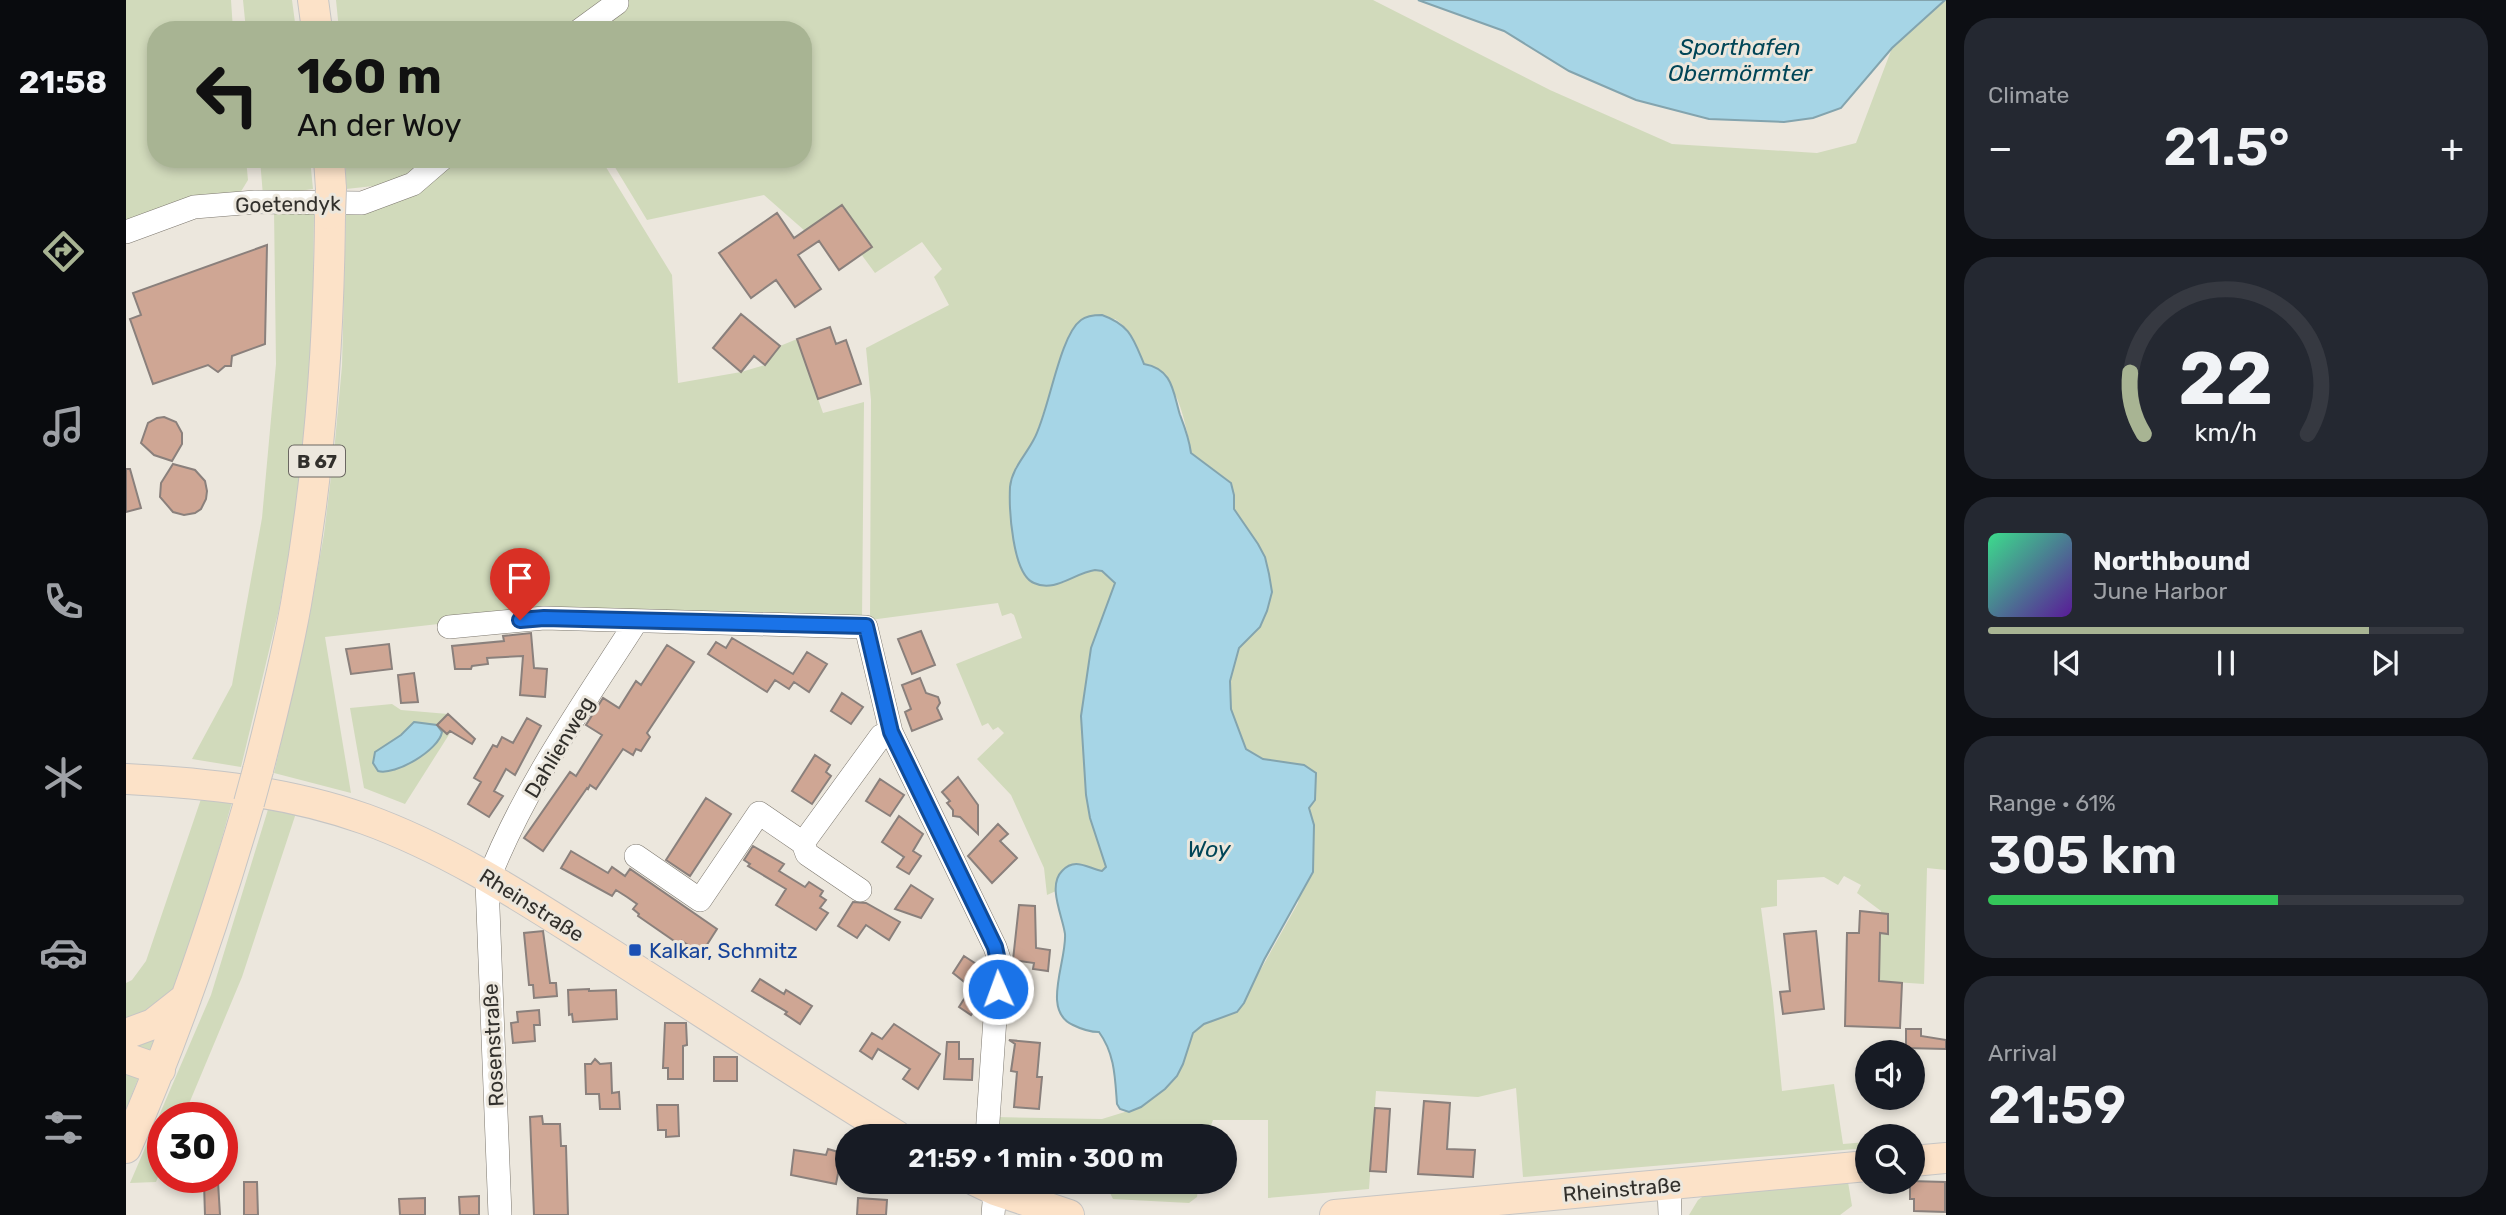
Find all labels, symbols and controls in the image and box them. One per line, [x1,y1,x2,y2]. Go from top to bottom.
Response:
water label: Sporthafen Obermörmter [1668,33,1813,87]
text: 160 m [297,47,442,105]
icon: left [182,49,273,140]
text: 21:58 [19,63,107,101]
text: Climate [1988,81,2069,109]
text: An der Woy [297,106,462,144]
text: 21.5° [2163,116,2290,178]
text: − [1988,125,2013,171]
text: + [2440,125,2464,171]
street label: Goetendyk [235,191,341,217]
icon: directions [39,227,88,276]
text: 22 [2179,337,2273,423]
icon: music [39,402,88,451]
text: km/h [2195,418,2257,447]
road number: B 67 [289,446,345,476]
text: Northbound [2093,546,2251,577]
pin [490,548,550,620]
icon: arrive [501,559,539,597]
icon: phone [39,577,88,626]
text: June Harbor [2093,577,2227,605]
icon: previous [2048,644,2086,682]
icon: pause [2207,644,2245,682]
icon: next [2366,644,2404,682]
street label: Dahlienweg [519,692,599,802]
icon: climate [39,753,88,802]
text: Range · 61% [1988,789,2116,817]
text: 305 km [1988,824,2177,886]
water label: Woy [1187,835,1232,863]
street label: Rheinstraße [475,863,589,947]
icon: car [39,928,88,977]
place label: Kalkar, Schmitz [649,938,798,963]
marker: Kalkar, Schmitz [627,942,643,958]
position arrow [961,952,1035,1026]
street label: Rosenstraße [477,983,509,1107]
text: Arrival [1988,1039,2057,1067]
map controls [1855,1040,1925,1194]
button: sound [1855,1040,1925,1110]
text: 21:59 [1988,1074,2126,1136]
speed limit sign: 30 [147,1102,238,1193]
icon: filters [39,1103,88,1152]
button: search [1855,1124,1925,1194]
text: 21:59 · 1 min · 300 m [908,1143,1164,1174]
street label: Rheinstraße [1562,1171,1682,1207]

